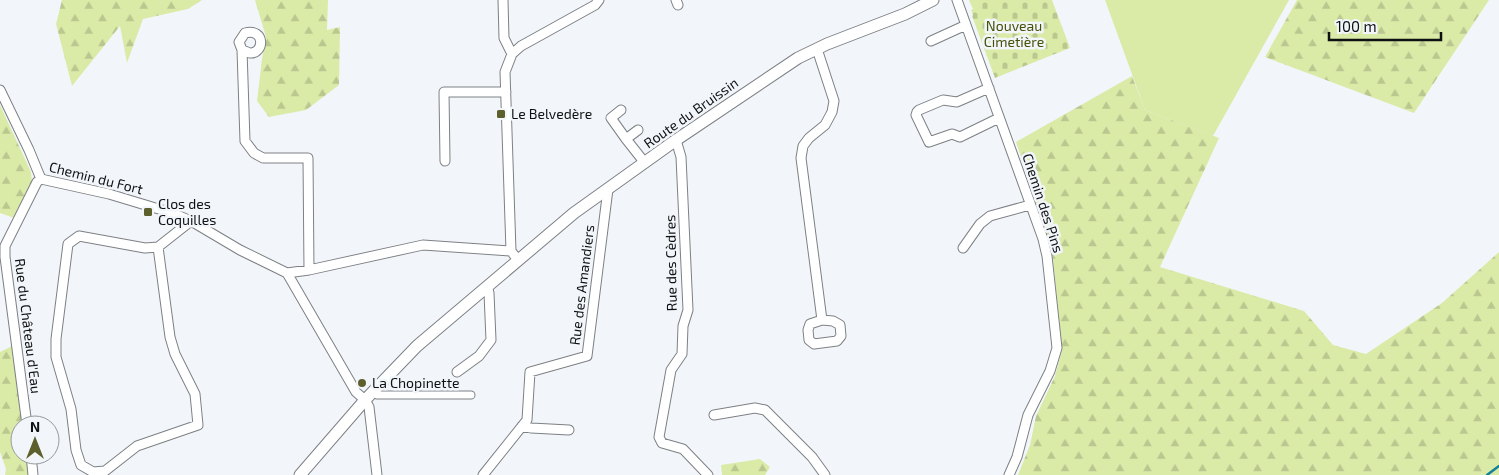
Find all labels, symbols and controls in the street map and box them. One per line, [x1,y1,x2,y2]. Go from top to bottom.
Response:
scale bar [1329,10,1442,42]
park label: Nouveau Cimetière [984,17,1044,50]
text: 100 m [1336,17,1377,35]
street label: Route du Bruissin [640,74,741,151]
place label: Le Belvedère [511,105,592,122]
marker: Le Belvedère [495,108,507,120]
street label: Chemin des Pins [1019,151,1068,255]
street label: Chemin du Fort [47,158,145,197]
place label: Clos des Coquilles [158,195,216,228]
marker: Clos des Coquilles [142,206,154,218]
street label: Rue des Cèdres [661,215,680,311]
street label: Rue des Amandiers [566,224,597,346]
street label: Rue du Château d'Eau [12,257,45,395]
place label: La Chopinette [372,374,460,391]
marker: La Chopinette [356,377,368,389]
north arrow [10,415,60,465]
text: N [30,418,40,435]

